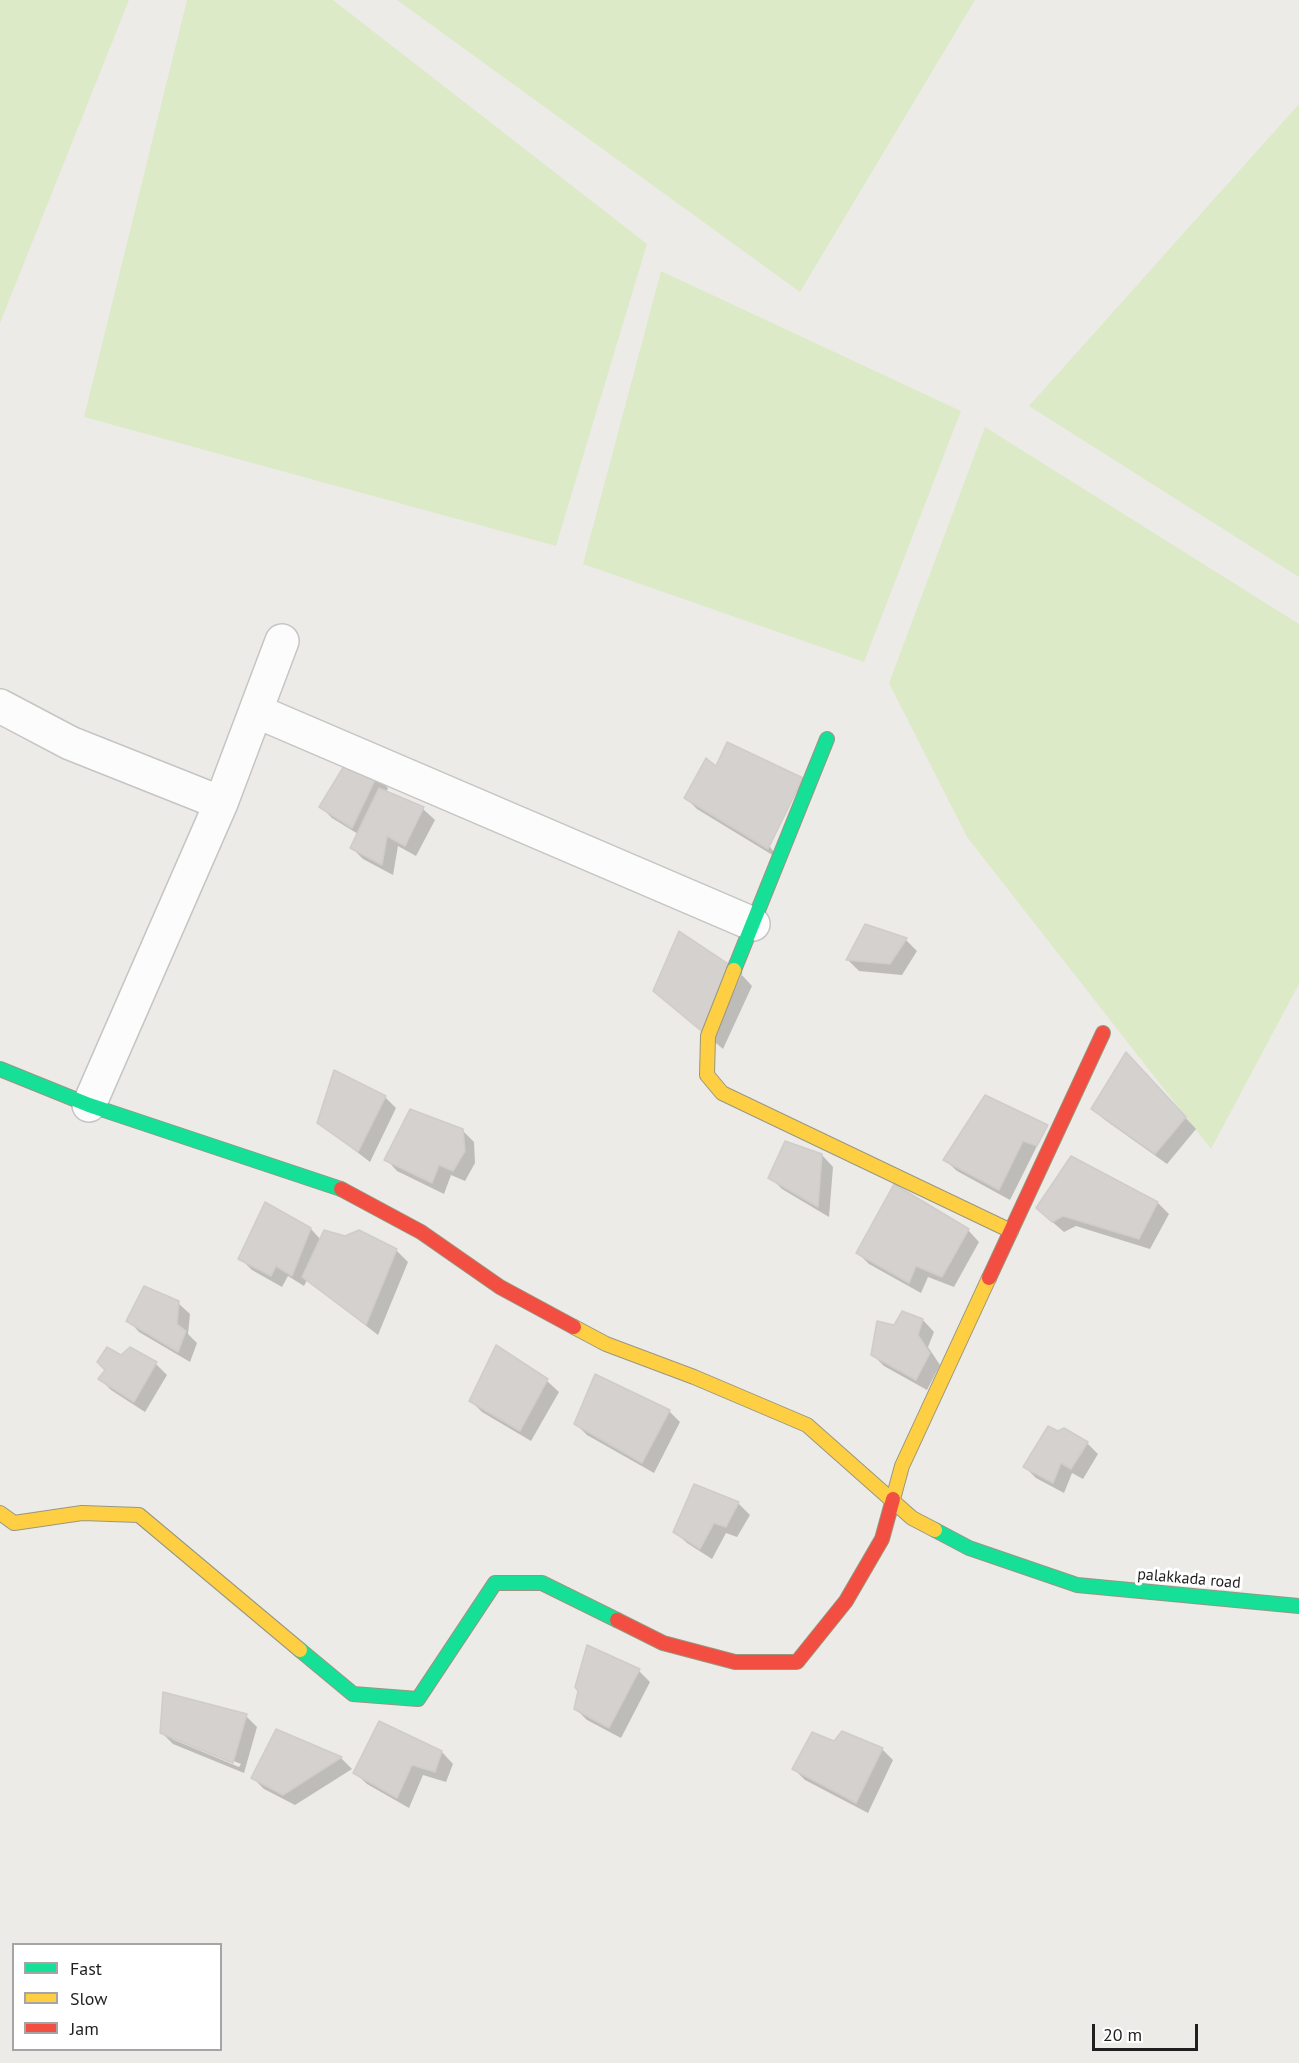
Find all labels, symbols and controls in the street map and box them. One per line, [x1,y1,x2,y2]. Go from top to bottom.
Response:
street label: palakkada road [1136,1565,1242,1593]
legend [12,1943,222,2051]
text: Fast [70,1957,102,1980]
text: Slow [70,1987,108,2010]
scale bar [1095,2012,1202,2050]
text: Jam [70,2017,99,2040]
text: 20 m [1103,2023,1142,2046]

